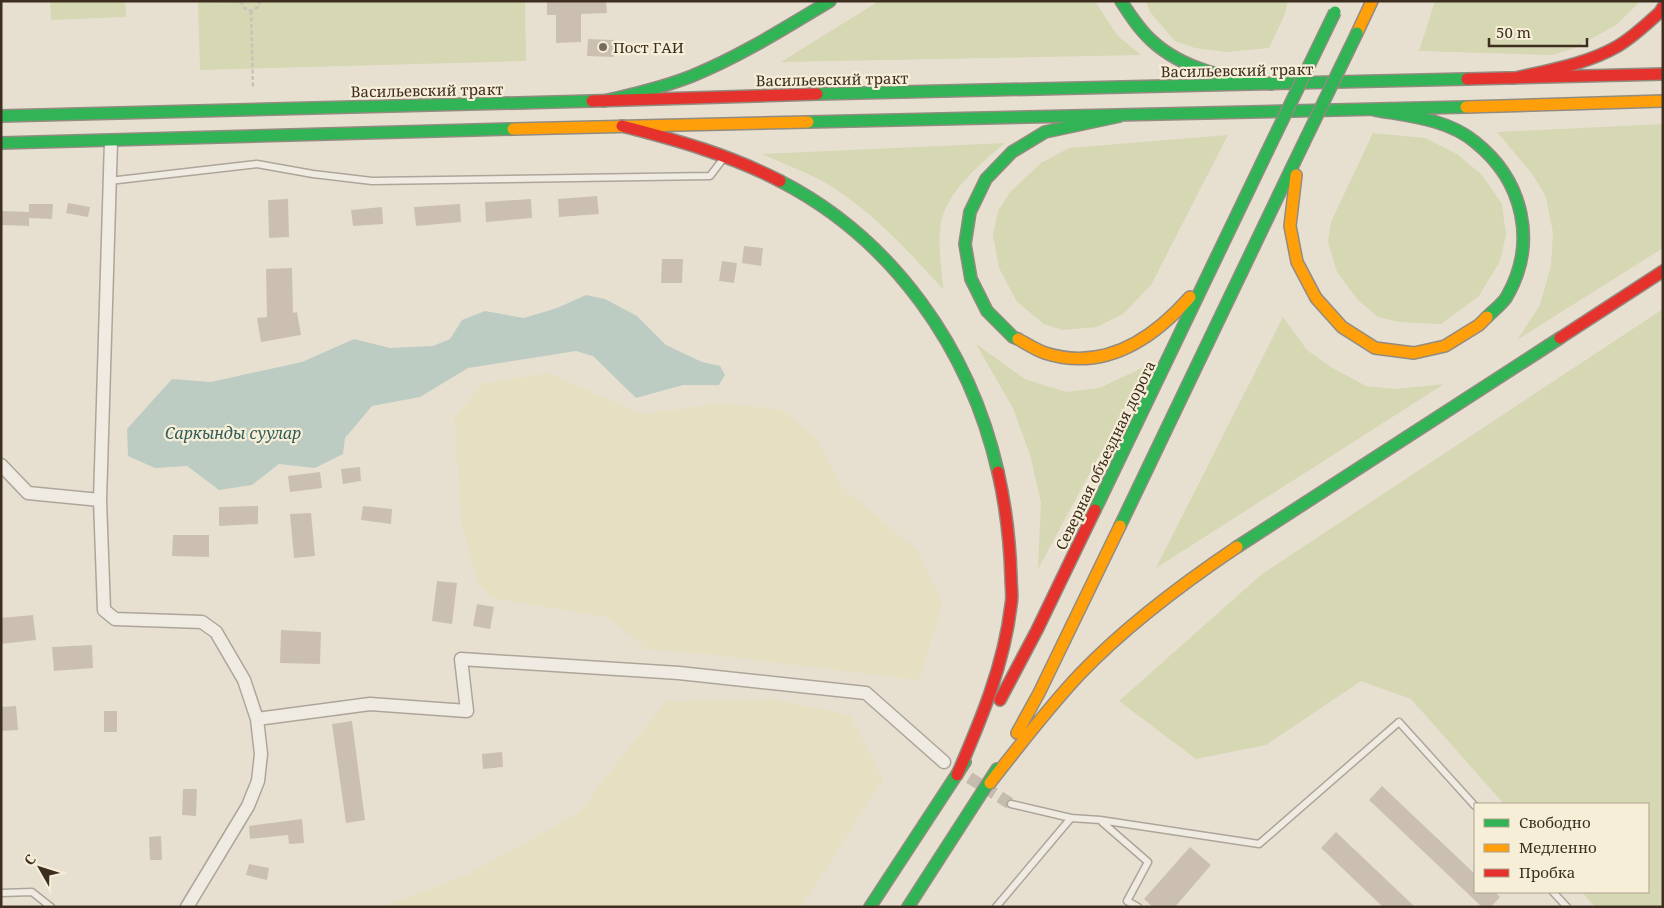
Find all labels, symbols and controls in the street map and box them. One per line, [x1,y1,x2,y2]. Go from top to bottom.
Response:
scale bar [1489,15,1586,47]
text: 50 m [1496,22,1531,42]
place label: Пост ГАИ [613,37,684,57]
marker: Пост ГАИ [597,41,609,53]
street label: Васильевский тракт [1160,59,1314,81]
street label: Васильевский тракт [755,68,909,90]
street label: Васильевский тракт [350,79,504,101]
street label: Северная объездная дорога [1050,357,1160,553]
water label: Саркынды суулар [165,422,301,444]
legend [1474,803,1649,893]
text: Свободно [1519,812,1591,832]
text: Медленно [1519,837,1597,857]
north arrow [15,843,65,893]
text: С [19,850,40,869]
text: Пробка [1519,862,1575,882]

